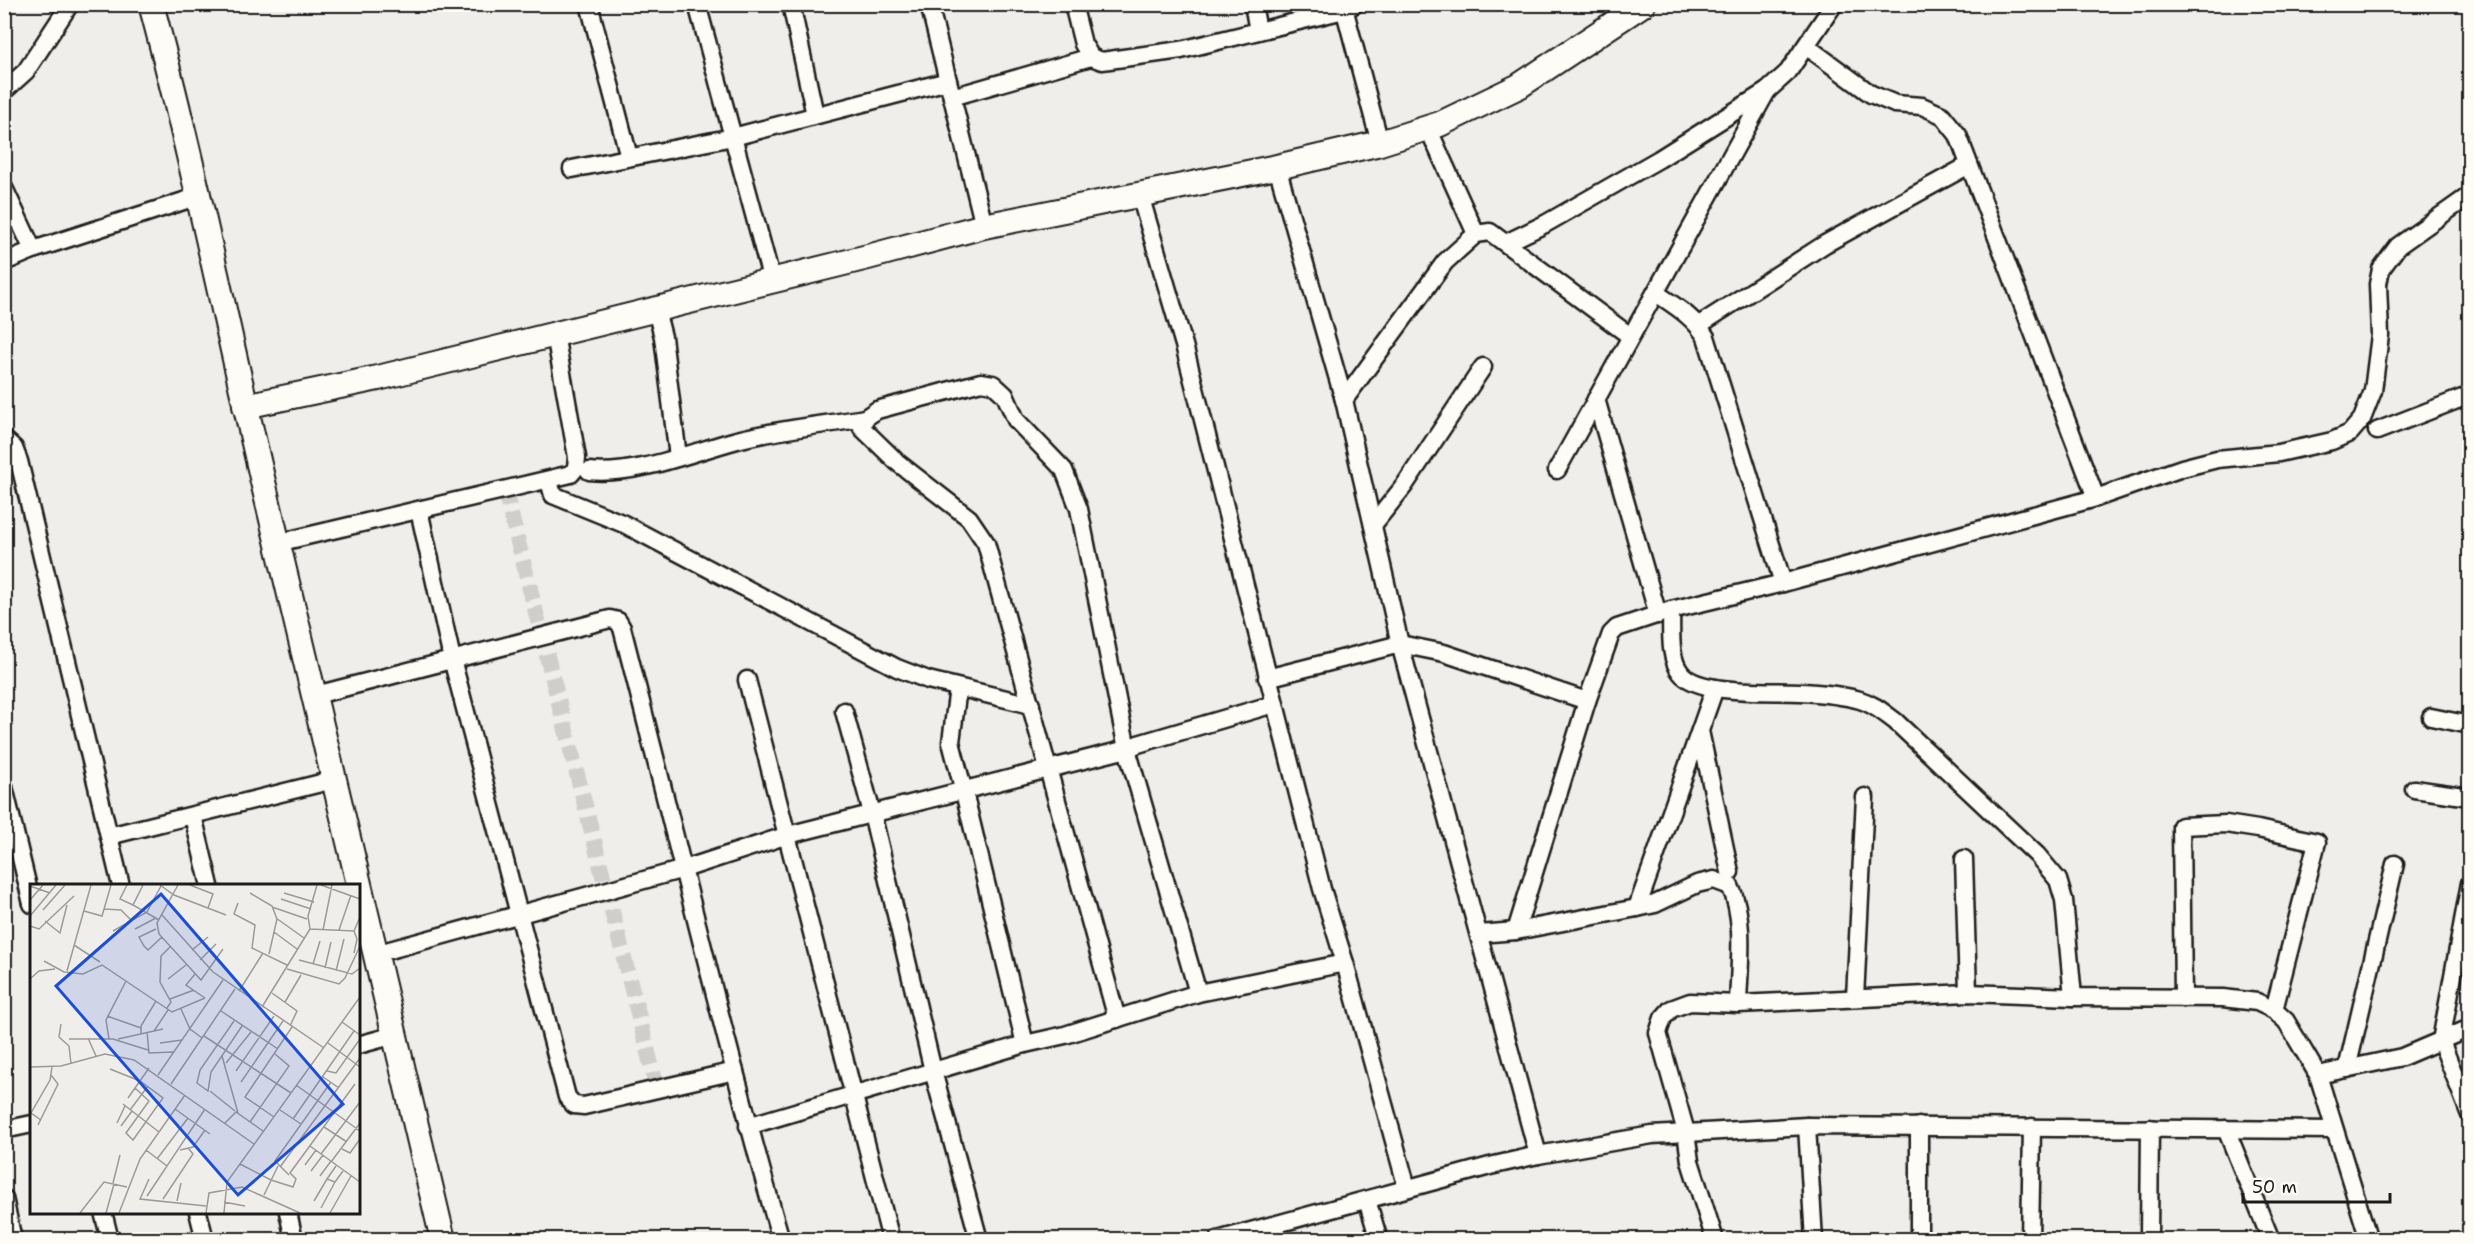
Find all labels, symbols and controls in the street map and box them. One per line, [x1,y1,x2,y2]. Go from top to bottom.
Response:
inset map [30,884,360,1214]
scale bar [2243,1166,2390,1204]
text: 50 m [2252,1175,2297,1199]

